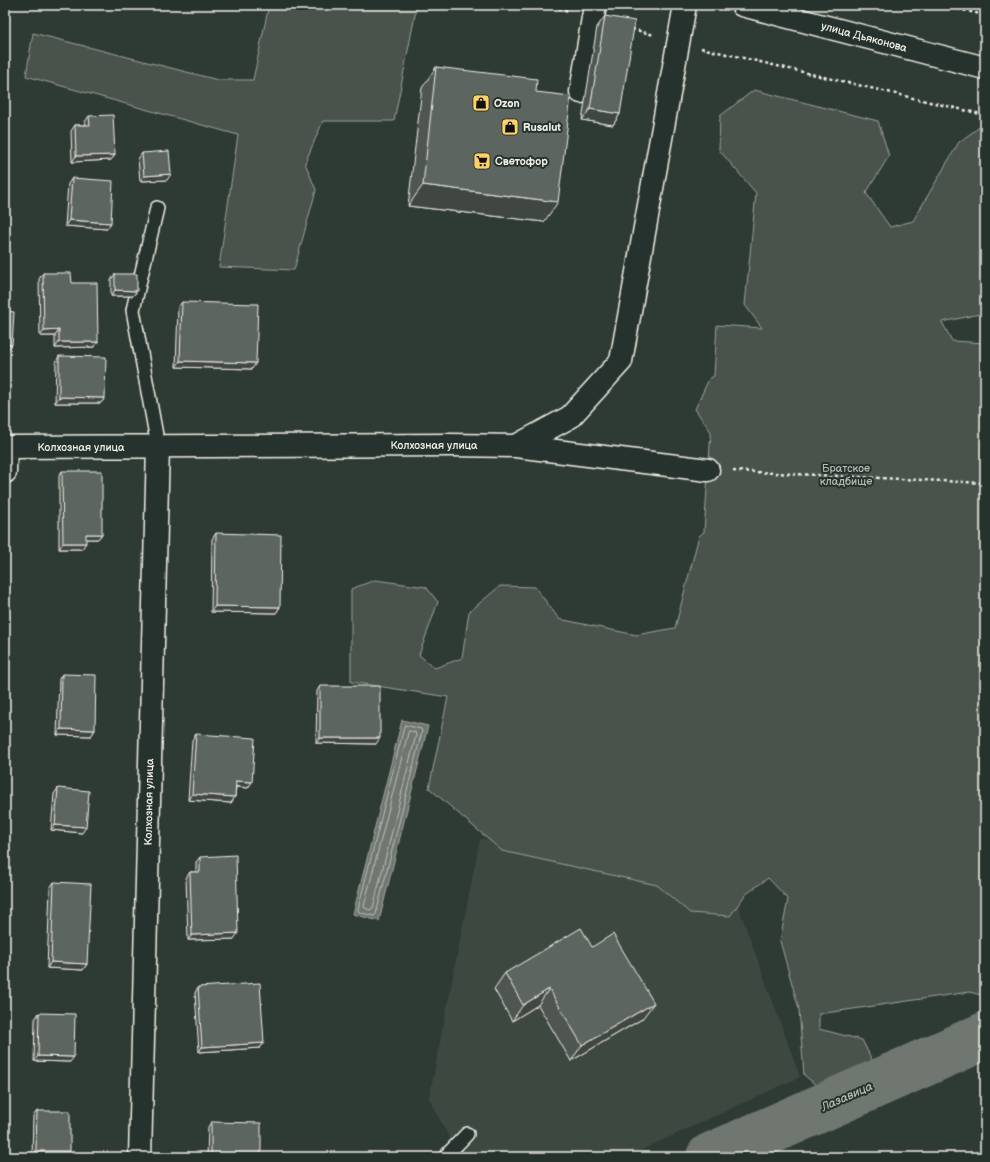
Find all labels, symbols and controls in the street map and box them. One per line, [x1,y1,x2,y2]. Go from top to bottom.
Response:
street label: улица Дьяконова [820,19,909,55]
shop icon: Ozon [471,93,491,113]
place label: Ozon [494,97,520,110]
shop icon: Rusalut [500,117,520,137]
place label: Rusalut [523,121,561,134]
supermarket icon: Светофор [472,151,492,171]
place label: Светофор [495,155,548,168]
street label: Колхозная улица [391,439,478,452]
street label: Колхозная улица [38,441,125,454]
park label: Братское кладбище [820,462,872,488]
street label: Колхозная улица [142,758,156,846]
water label: Лазавица [818,1079,875,1115]

